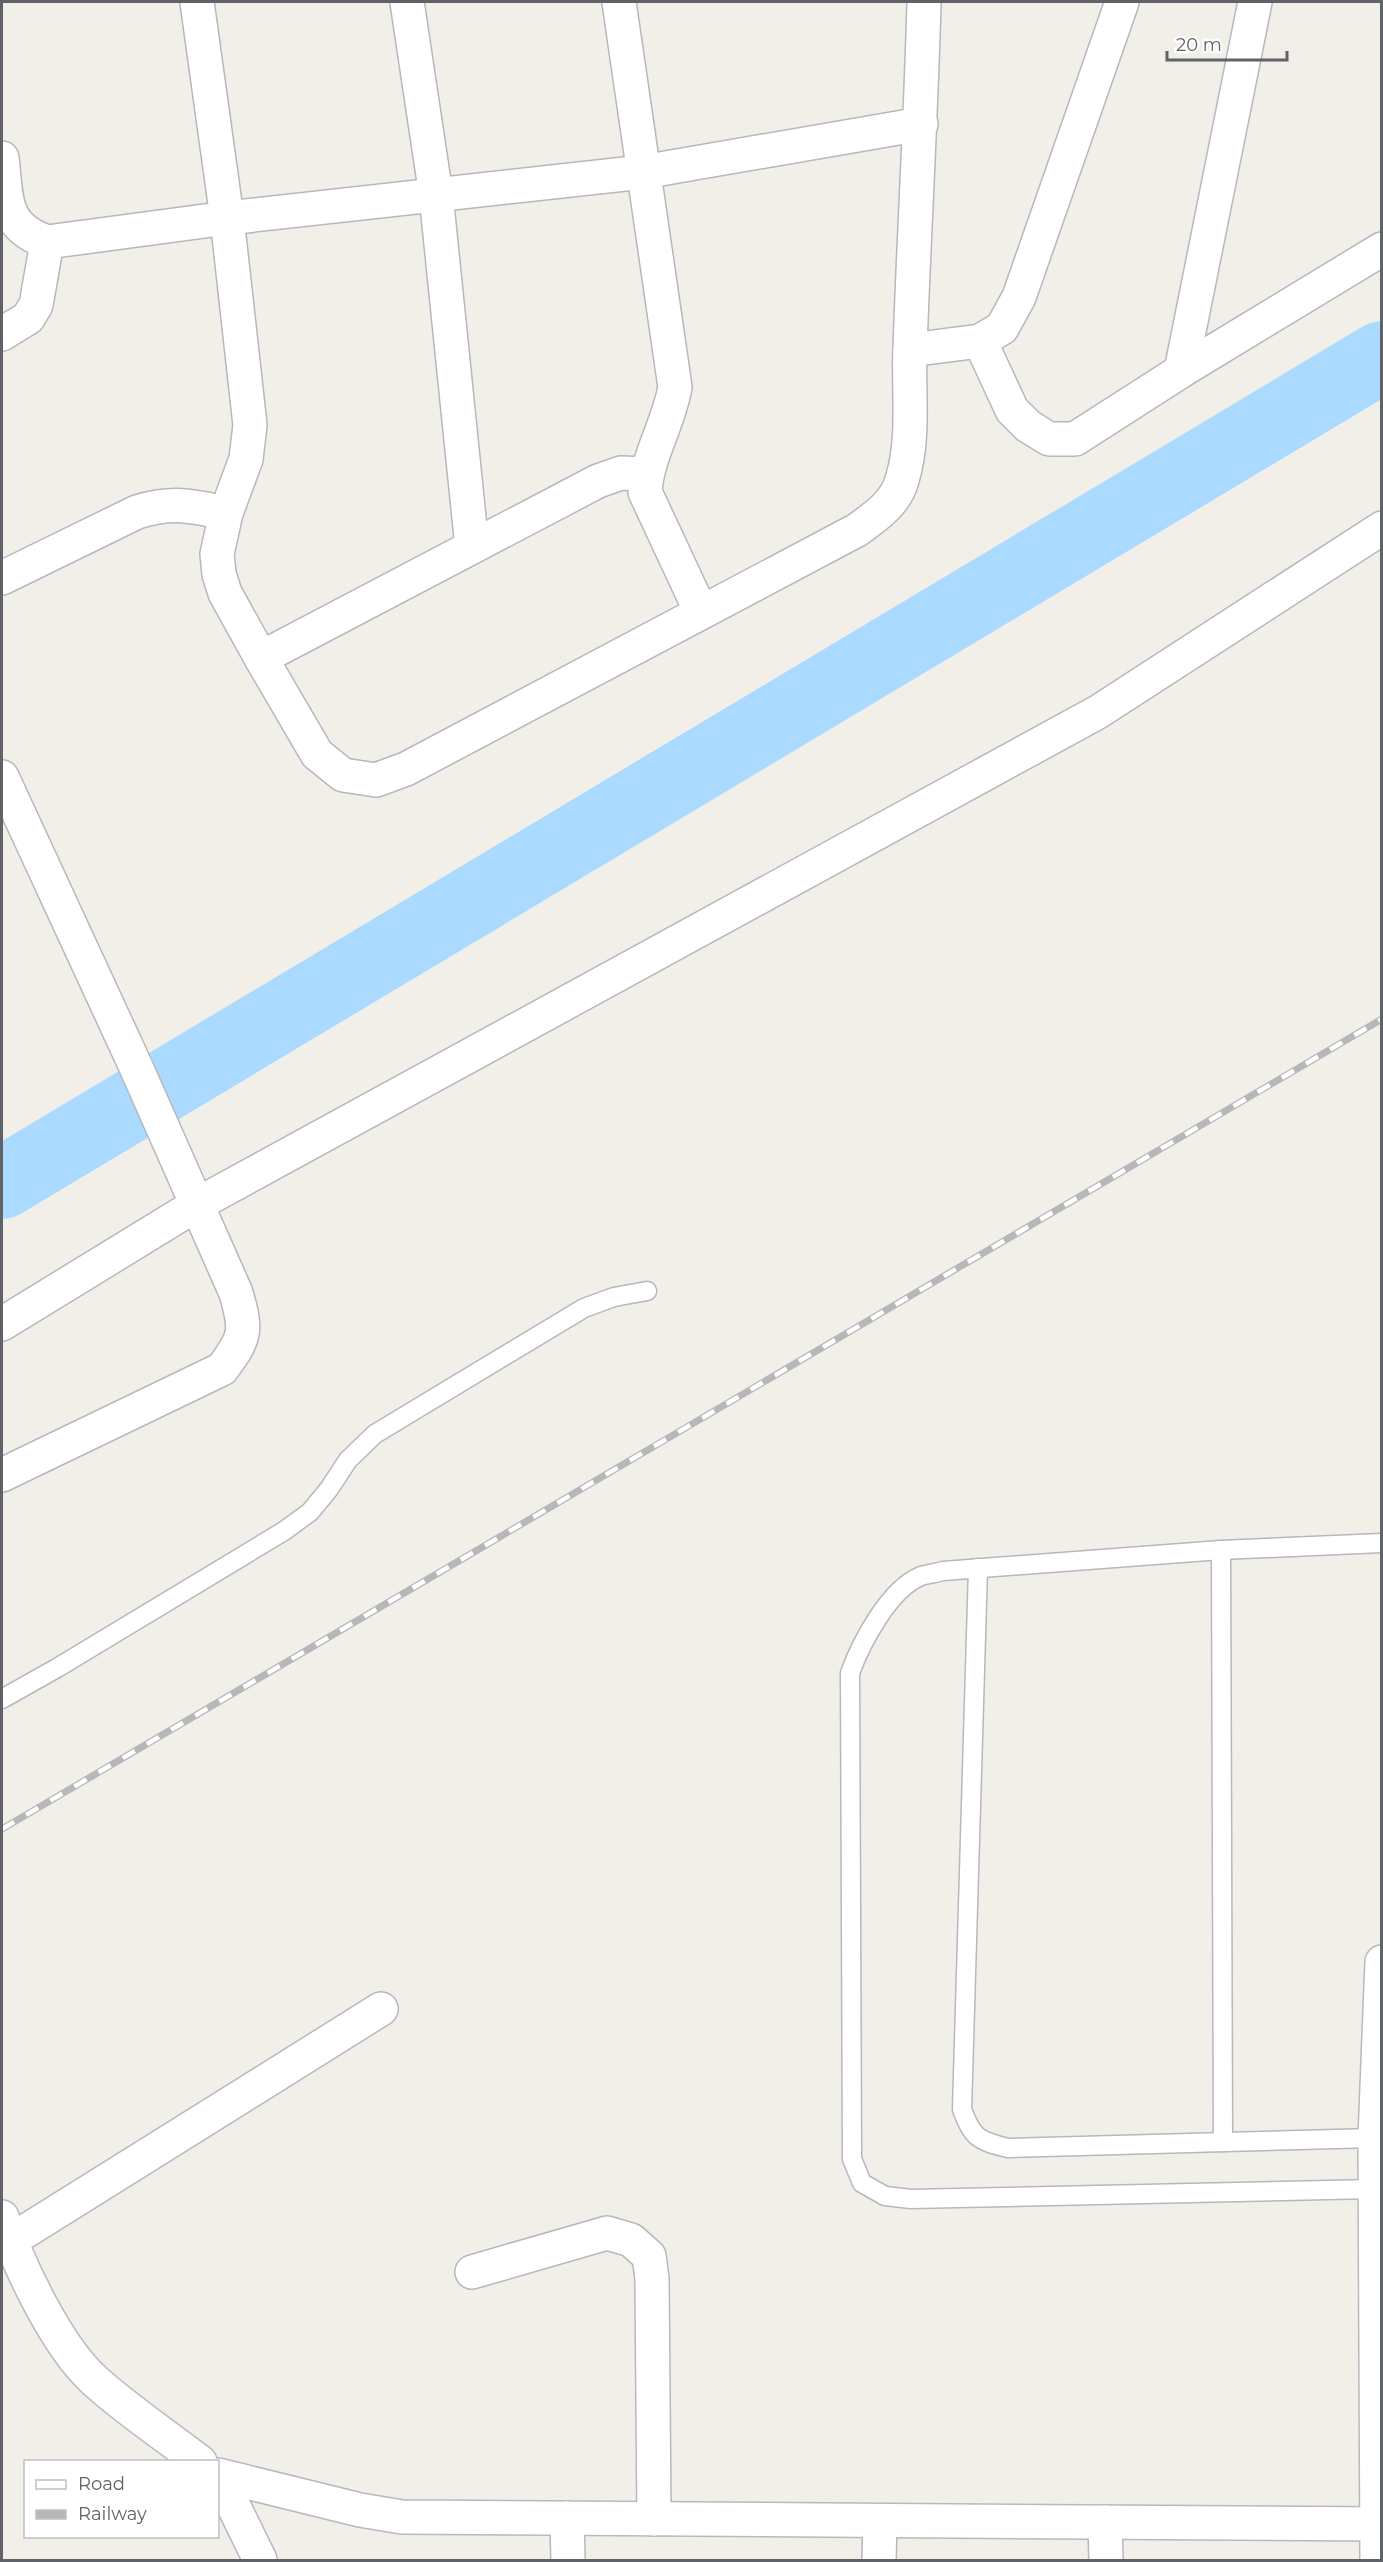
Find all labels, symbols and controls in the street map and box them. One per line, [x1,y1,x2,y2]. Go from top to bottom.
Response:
scale bar [1167,24,1287,62]
text: 20 m [1176,34,1222,56]
legend [24,2460,219,2538]
text: Road [78,2473,125,2495]
text: Railway [78,2503,147,2525]

